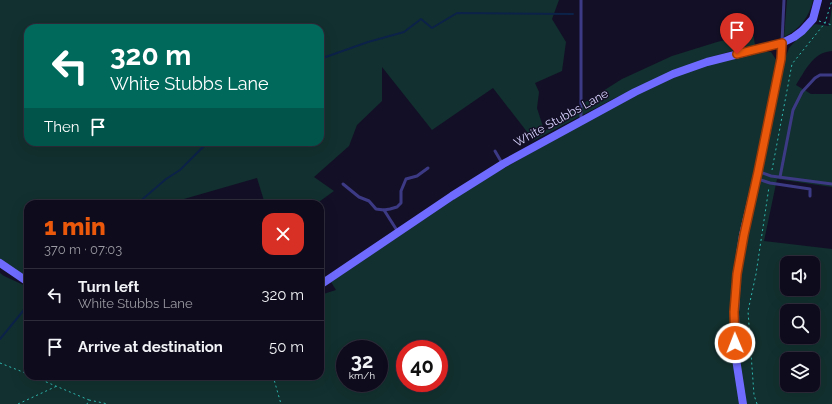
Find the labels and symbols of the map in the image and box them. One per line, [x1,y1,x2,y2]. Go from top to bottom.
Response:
pin [720,13,754,54]
street label: White Stubbs Lane [511,86,611,150]
position arrow [714,322,756,364]
speed limit sign: 40 [396,340,448,392]

